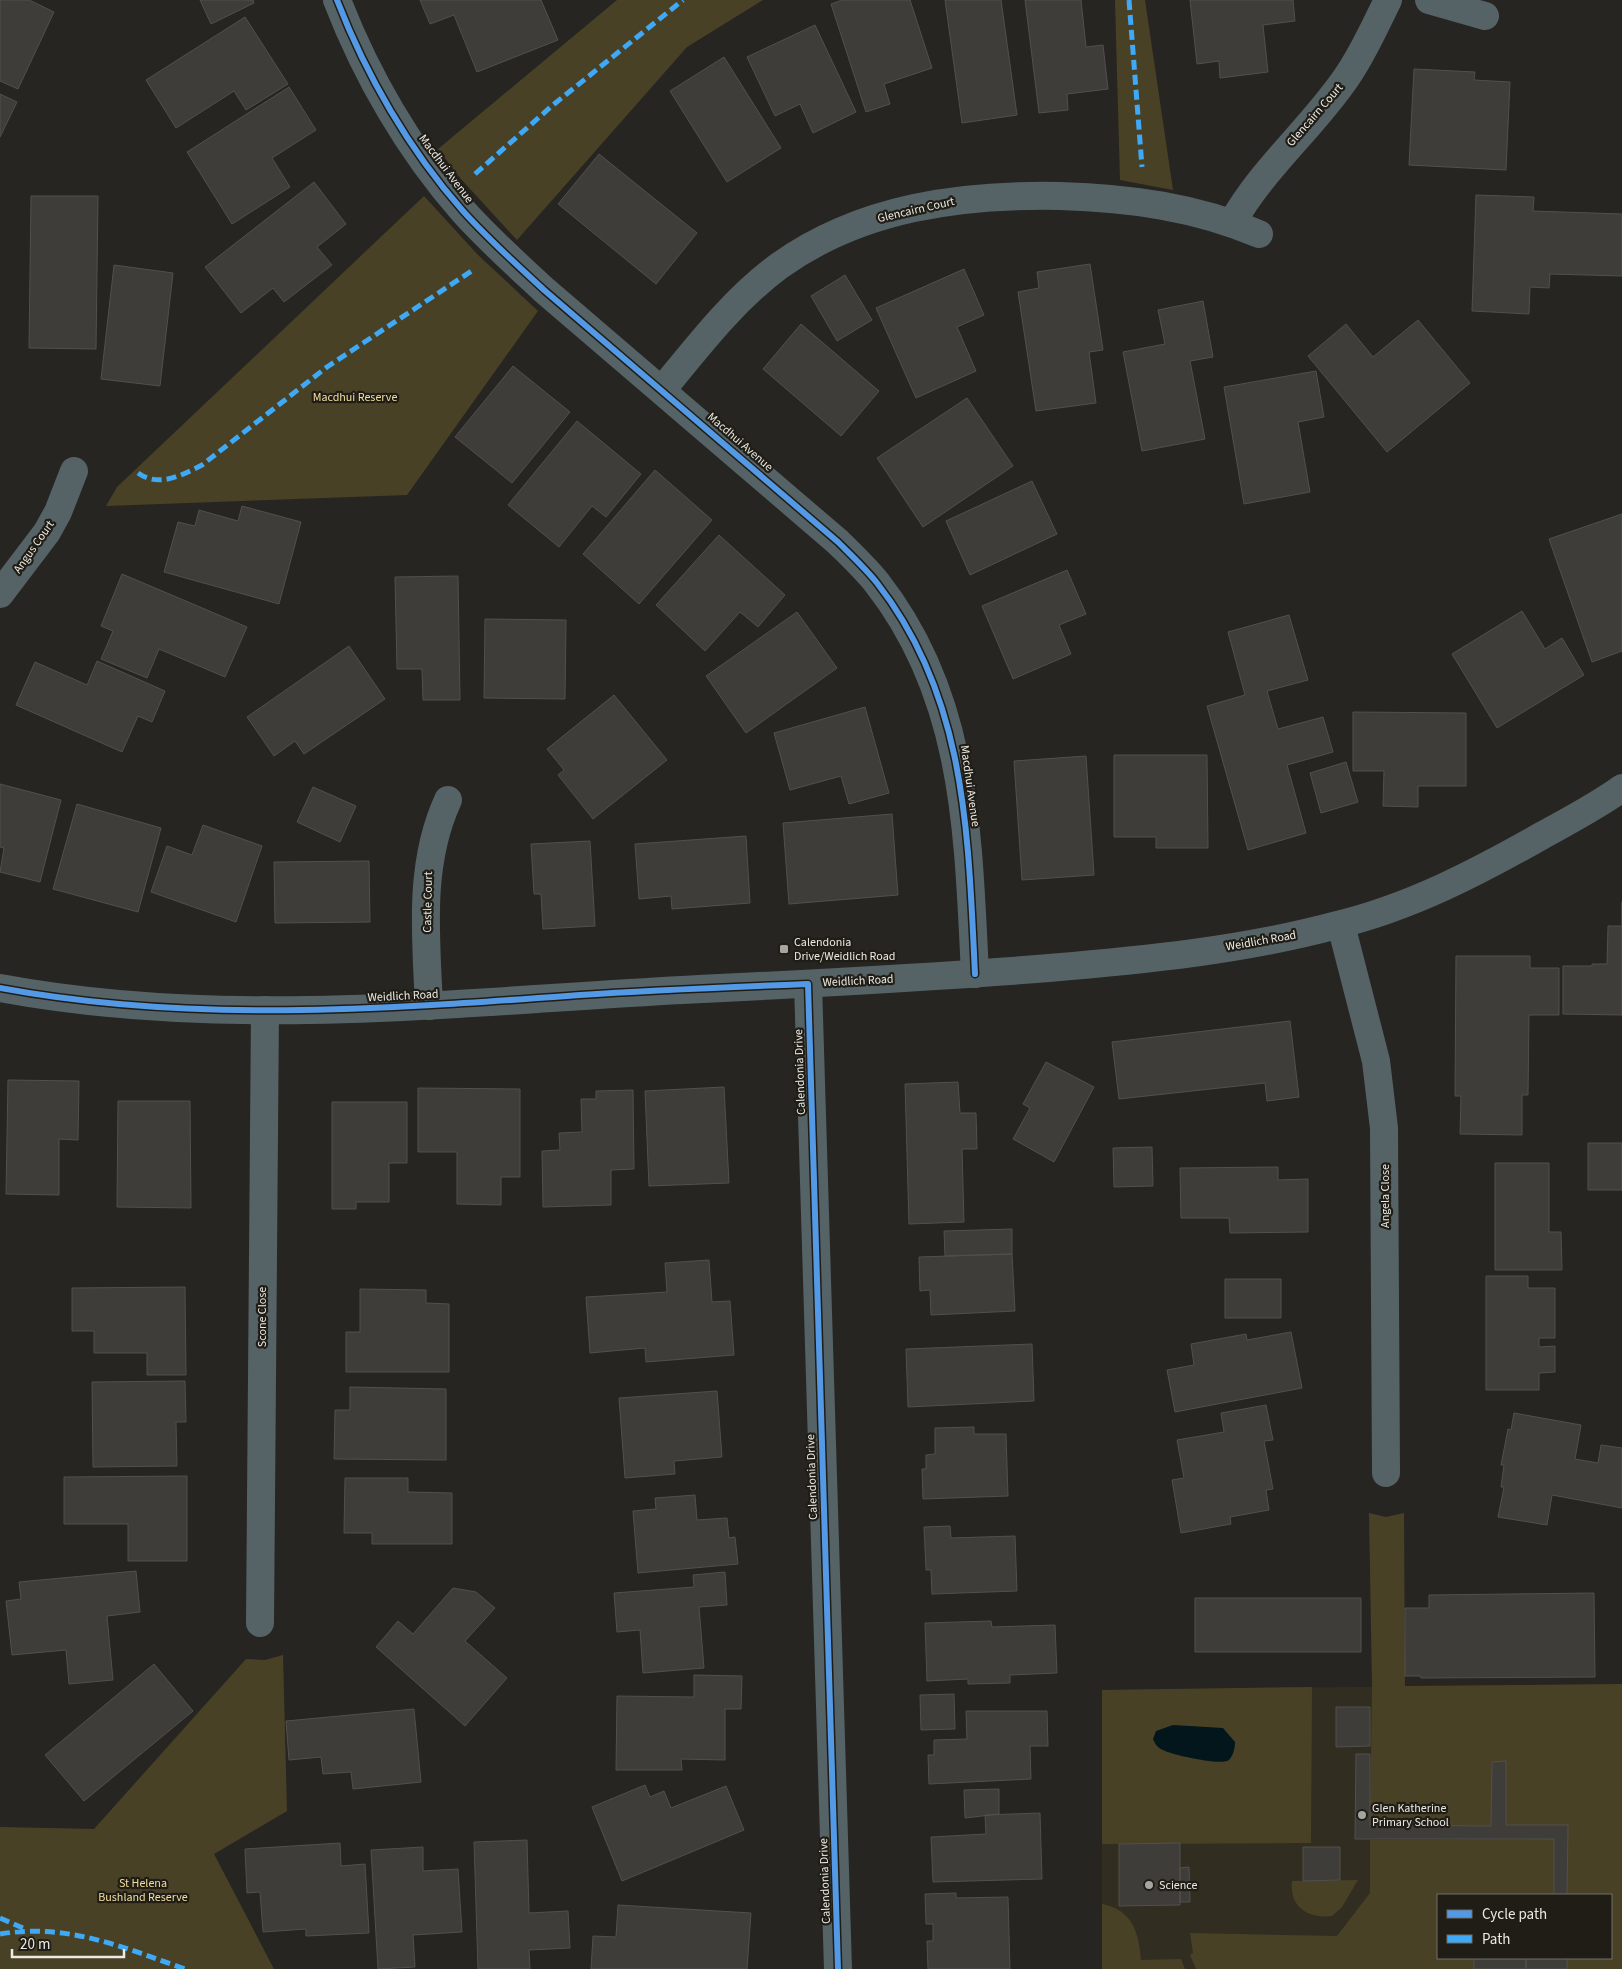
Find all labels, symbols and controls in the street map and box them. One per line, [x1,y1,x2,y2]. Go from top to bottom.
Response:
street label: Glencairn Court [1283,80,1347,150]
street label: Macdhui Avenue [415,131,478,207]
street label: Glencairn Court [876,193,956,227]
park label: Macdhui Reserve [313,389,397,406]
street label: Macdhui Avenue [703,409,777,475]
street label: Angus Court [9,517,59,577]
street label: Macdhui Avenue [956,744,984,828]
street label: Castle Court [419,871,437,933]
street label: Weidlich Road [1224,926,1298,956]
place label: Calendonia Drive/Weidlich Road [794,934,895,965]
marker: Calendonia Drive/Weidlich Road [778,943,790,955]
street label: Weidlich Road [822,971,894,991]
street label: Weidlich Road [367,986,439,1006]
street label: Calendonia Drive [790,1029,810,1115]
street label: Angela Close [1377,1164,1394,1228]
street label: Scone Close [254,1287,271,1347]
street label: Calendonia Drive [802,1434,822,1520]
place label: Glen Katherine Primary School [1372,1800,1449,1831]
marker: Glen Katherine Primary School [1356,1809,1368,1821]
street label: Calendonia Drive [815,1838,835,1924]
park label: St Helena Bushland Reserve [98,1875,188,1906]
place label: Science [1159,1877,1198,1894]
marker: Science [1143,1879,1155,1891]
legend [1437,1894,1612,1959]
text: Cycle path [1482,1904,1547,1925]
scale bar [12,1926,125,1958]
text: Path [1482,1929,1510,1950]
text: 20 m [20,1934,50,1955]

